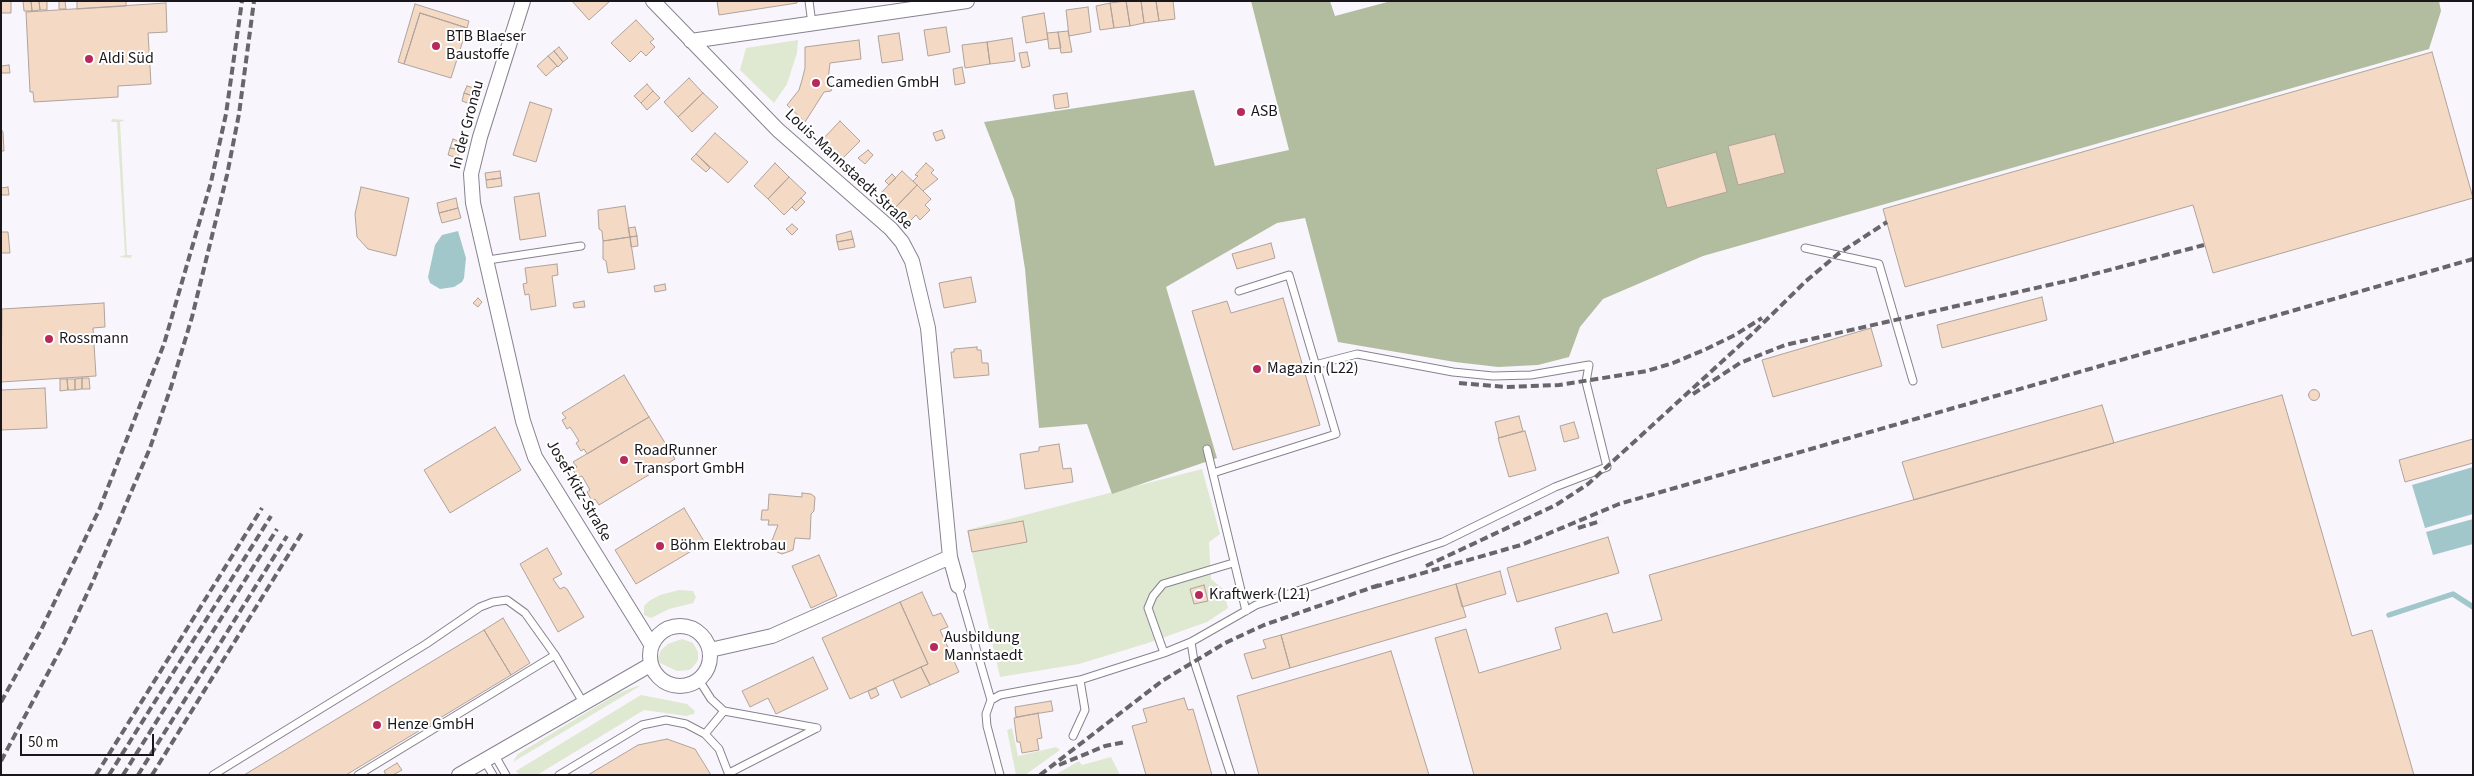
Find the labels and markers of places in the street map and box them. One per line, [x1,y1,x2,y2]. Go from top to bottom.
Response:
place label: BTB Blaeser Baustoffe [446,27,526,65]
marker: BTB Blaeser Baustoffe [430,40,442,52]
place label: Aldi Süd [99,49,154,69]
marker: Aldi Süd [83,53,95,65]
place label: Camedien GmbH [826,73,940,93]
marker: Camedien GmbH [810,77,822,89]
place label: ASB [1251,102,1278,122]
marker: ASB [1235,106,1247,118]
place label: Rossmann [59,329,129,349]
marker: Rossmann [43,333,55,345]
place label: Magazin (L22) [1267,359,1359,379]
marker: Magazin (L22) [1251,363,1263,375]
place label: RoadRunner Transport GmbH [634,441,745,479]
marker: RoadRunner Transport GmbH [618,454,630,466]
place label: Böhm Elektrobau [670,536,786,556]
marker: Böhm Elektrobau [654,540,666,552]
place label: Kraftwerk (L21) [1209,585,1310,605]
marker: Kraftwerk (L21) [1193,589,1205,601]
place label: Ausbildung Mannstaedt [944,628,1023,666]
marker: Ausbildung Mannstaedt [928,641,940,653]
place label: Henze GmbH [387,715,474,735]
marker: Henze GmbH [371,719,383,731]

